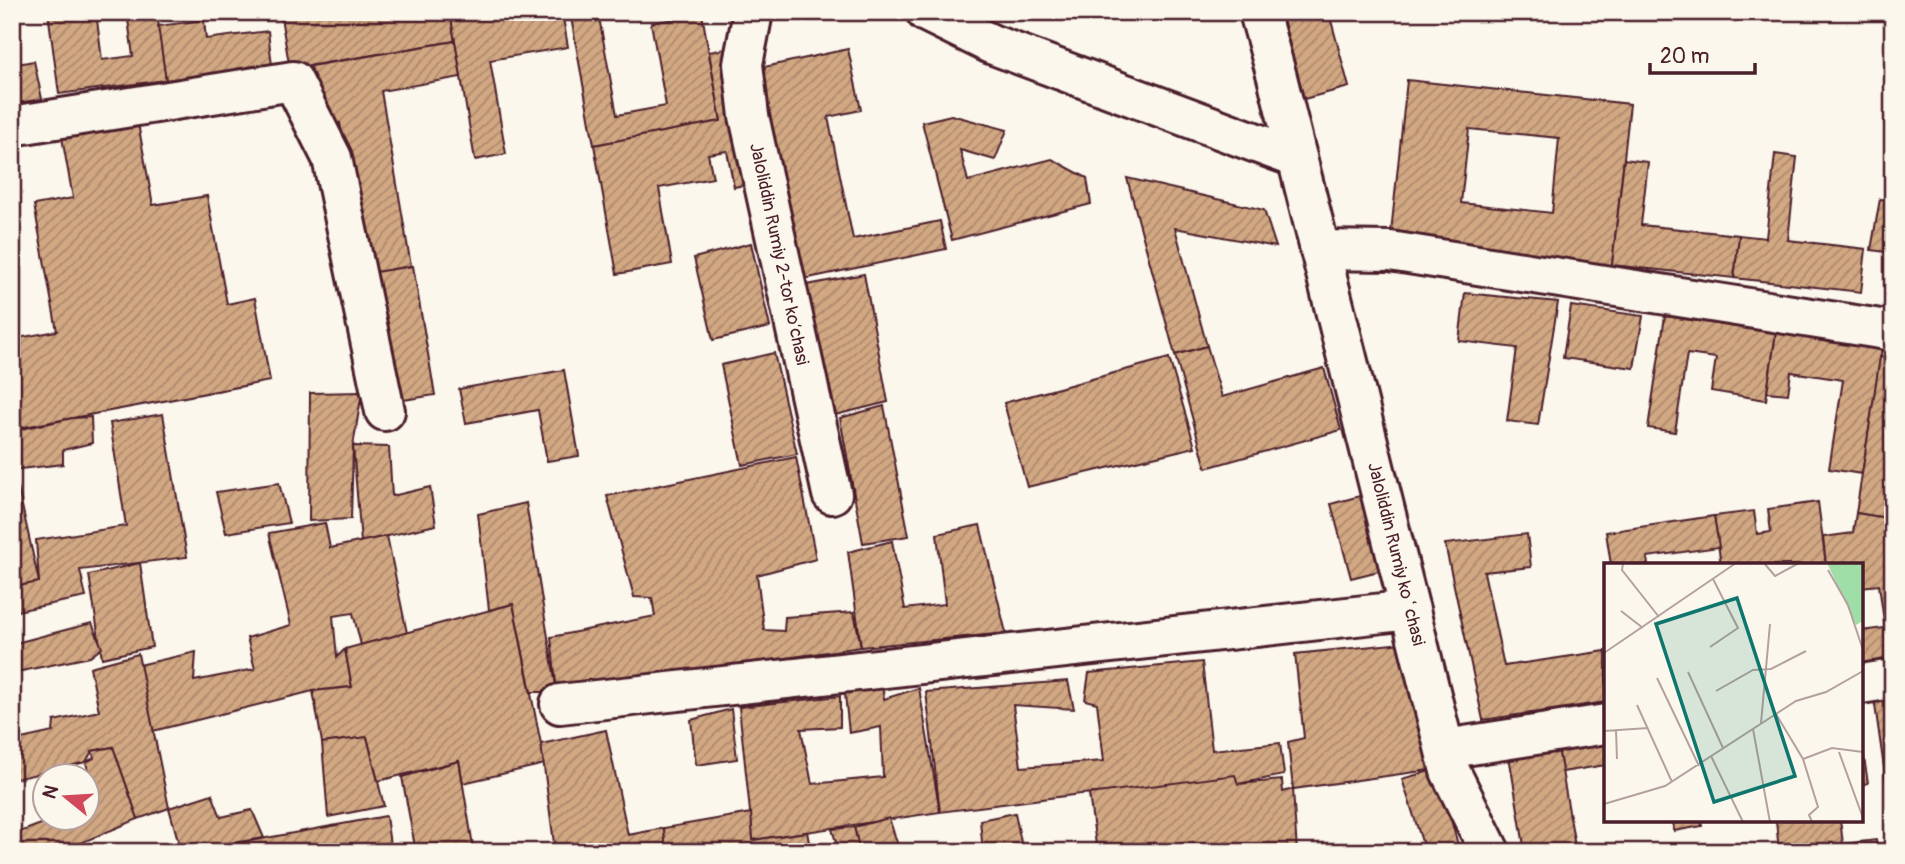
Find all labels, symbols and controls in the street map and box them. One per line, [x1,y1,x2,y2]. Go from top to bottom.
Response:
scale bar [1650,32,1755,76]
text: 20 m [1660,43,1709,70]
street label: Jaloliddin Rumiy 2-tor koʼchasi [744,141,814,367]
street label: Jaloliddin Rumiy koʻchasi [1362,460,1430,648]
inset map [1604,563,1863,822]
north arrow [32,762,102,832]
text: N [37,782,64,802]

